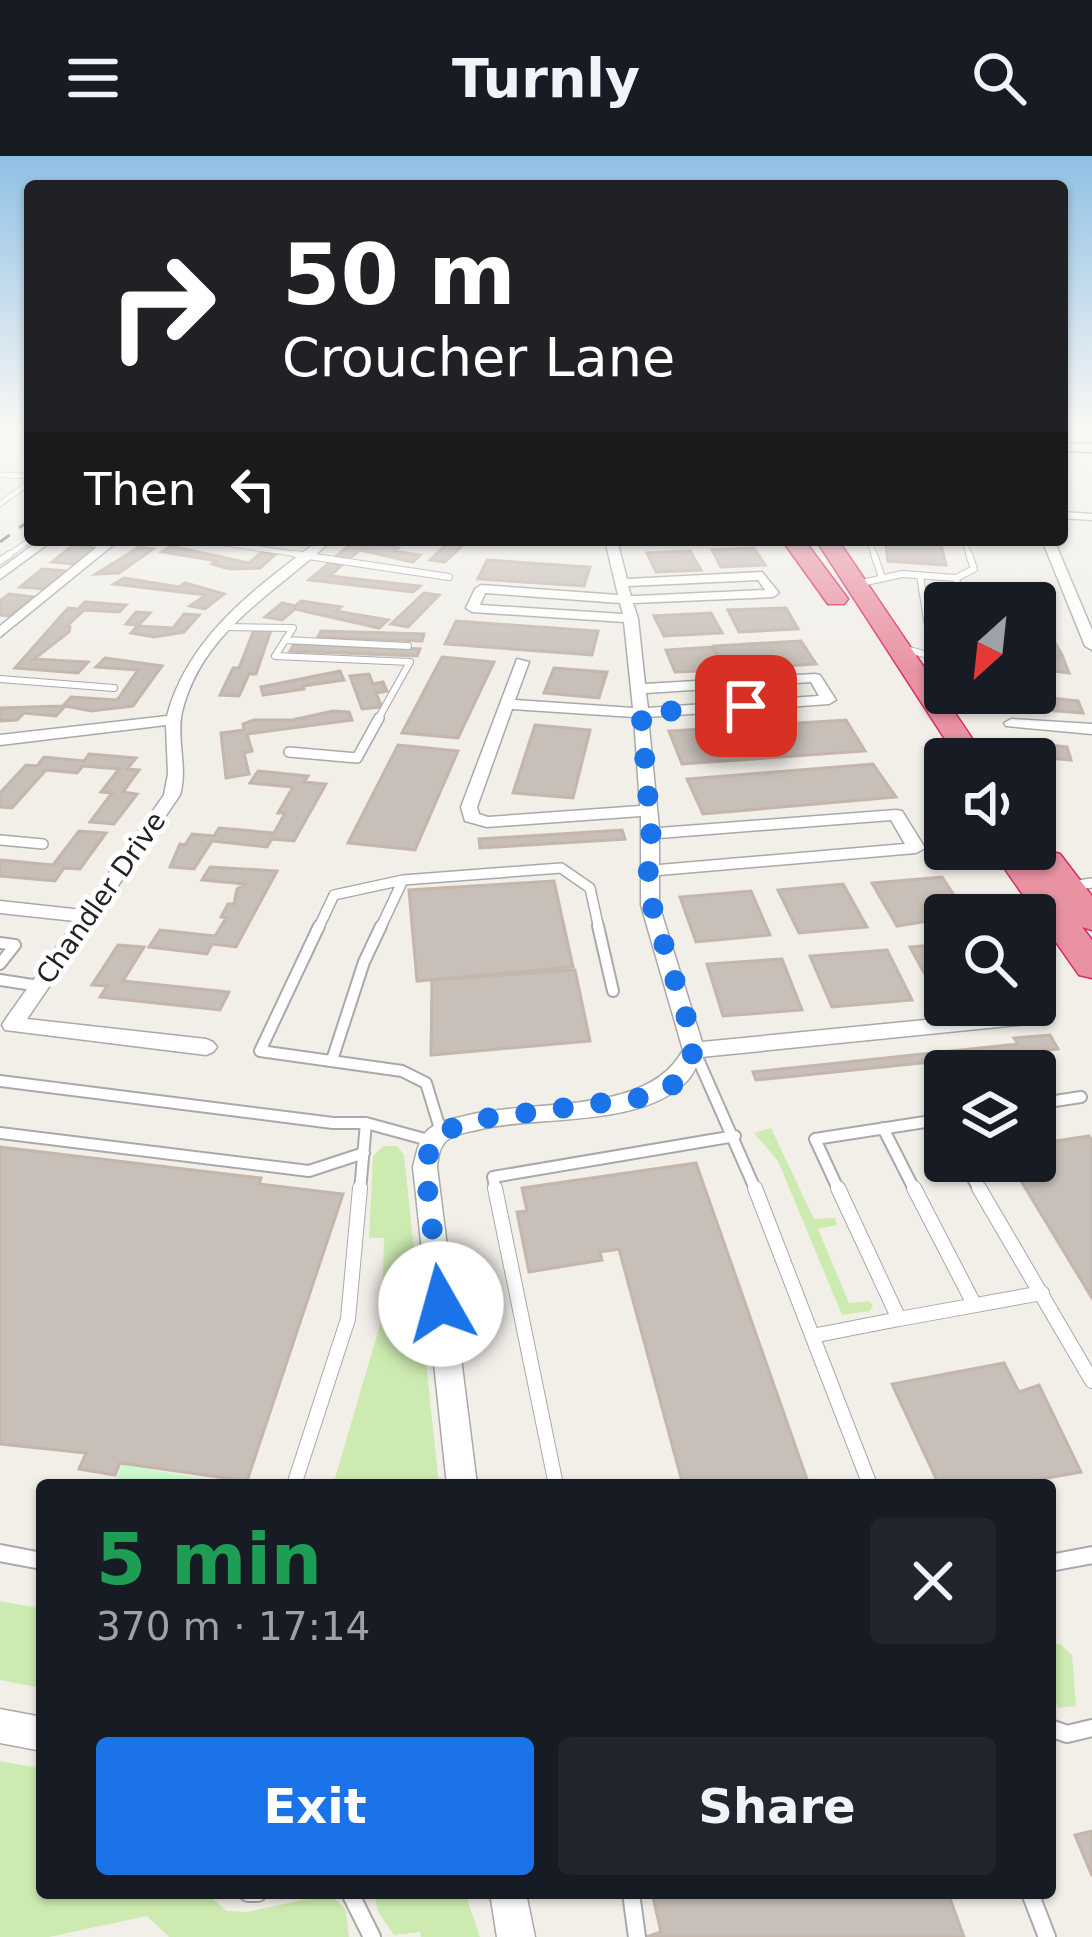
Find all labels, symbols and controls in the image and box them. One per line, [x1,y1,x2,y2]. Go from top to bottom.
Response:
icon: menu [60,45,126,111]
icon: search [966,45,1032,111]
text: Turnly [452,47,640,110]
text: 50 m [282,226,516,324]
icon: right [84,228,240,384]
text: Croucher Lane [282,326,675,389]
icon: left [220,456,286,522]
text: Then [84,463,196,516]
north arrow [924,582,1056,714]
map controls [924,582,1056,1182]
pin [695,655,797,757]
icon: arrive [713,673,779,739]
button: sound [924,738,1056,870]
street label: Chandler Drive [30,806,171,990]
button: search [924,894,1056,1026]
button: layers [924,1050,1056,1182]
position arrow [378,1241,504,1367]
text: 5 min [96,1517,322,1601]
button: close [870,1518,996,1644]
text: 370 m · 17:14 [96,1604,370,1649]
button: Exit [96,1737,534,1875]
button: Share [558,1737,996,1875]

